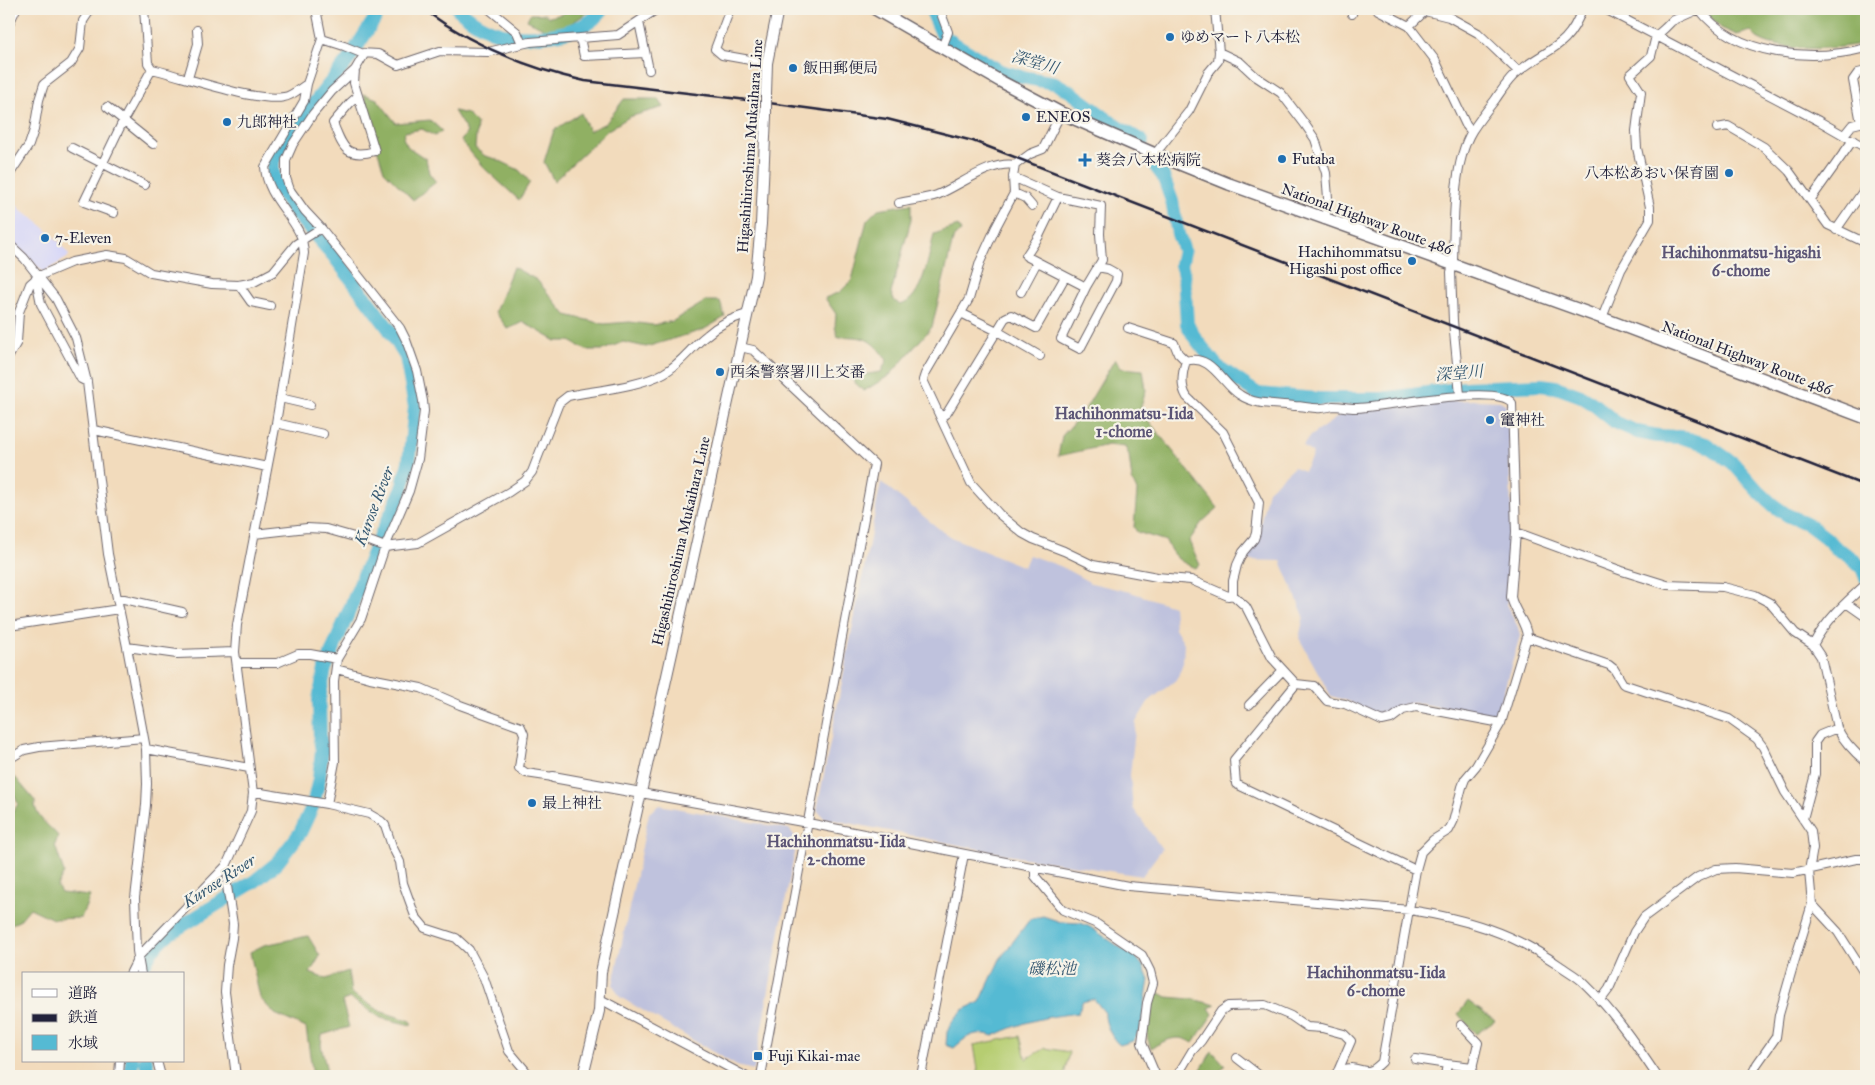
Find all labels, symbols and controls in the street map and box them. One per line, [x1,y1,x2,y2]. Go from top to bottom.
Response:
place label: ゆめマート八本松 [1180,28,1300,46]
marker: ゆめマート八本松 [1164,31,1176,43]
street label: Higashihiroshima Mukaihara Line [734,38,766,254]
water label: 深堂川 [1009,46,1063,78]
place label: 飯田郵便局 [803,59,878,77]
marker: 飯田郵便局 [787,62,799,74]
place label: ENEOS [1036,108,1090,126]
marker: ENEOS [1020,111,1032,123]
place label: 九郎神社 [237,113,297,131]
marker: 九郎神社 [221,116,233,128]
place label: Futaba [1292,150,1336,168]
place label: 葵会八本松病院 [1096,151,1201,169]
marker: 葵会八本松病院 [1078,153,1092,167]
marker: Futaba [1276,153,1288,165]
place label: 八本松あおい保育園 [1584,164,1719,182]
marker: 八本松あおい保育園 [1723,167,1735,179]
street label: National Highway Route 486 [1279,180,1456,259]
place label: 7-Eleven [55,229,111,247]
marker: 7-Eleven [39,232,51,244]
place label: Hachihommatsu Higashi post office [1289,243,1402,278]
district label: Hachihonmatsu-higashi 6-chome [1661,243,1821,280]
marker: Hachihommatsu Higashi post office [1406,255,1418,267]
street label: National Highway Route 486 [1659,317,1836,399]
water label: 深堂川 [1434,361,1486,385]
place label: 西条警察署川上交番 [730,363,865,381]
marker: 西条警察署川上交番 [714,366,726,378]
district label: Hachihonmatsu-Iida 1-chome [1054,404,1195,441]
place label: 竃神社 [1500,411,1545,429]
marker: 竃神社 [1484,414,1496,426]
street label: Higashihiroshima Mukaihara Line [648,435,714,647]
water label: Kurose River [350,463,398,549]
place label: 最上神社 [542,794,602,812]
marker: 最上神社 [526,797,538,809]
district label: Hachihonmatsu-Iida 2-chome [766,832,907,869]
water label: Kurose River [178,850,260,912]
water label: 磯松池 [1028,959,1078,978]
district label: Hachihonmatsu-Iida 6-chome [1306,963,1447,1000]
legend [22,972,185,1062]
text: 道路 [68,984,98,1002]
text: 鉄道 [68,1008,98,1026]
text: 水域 [68,1034,98,1052]
place label: Fuji Kikai-mae [768,1047,860,1065]
marker: Fuji Kikai-mae [752,1050,764,1062]

